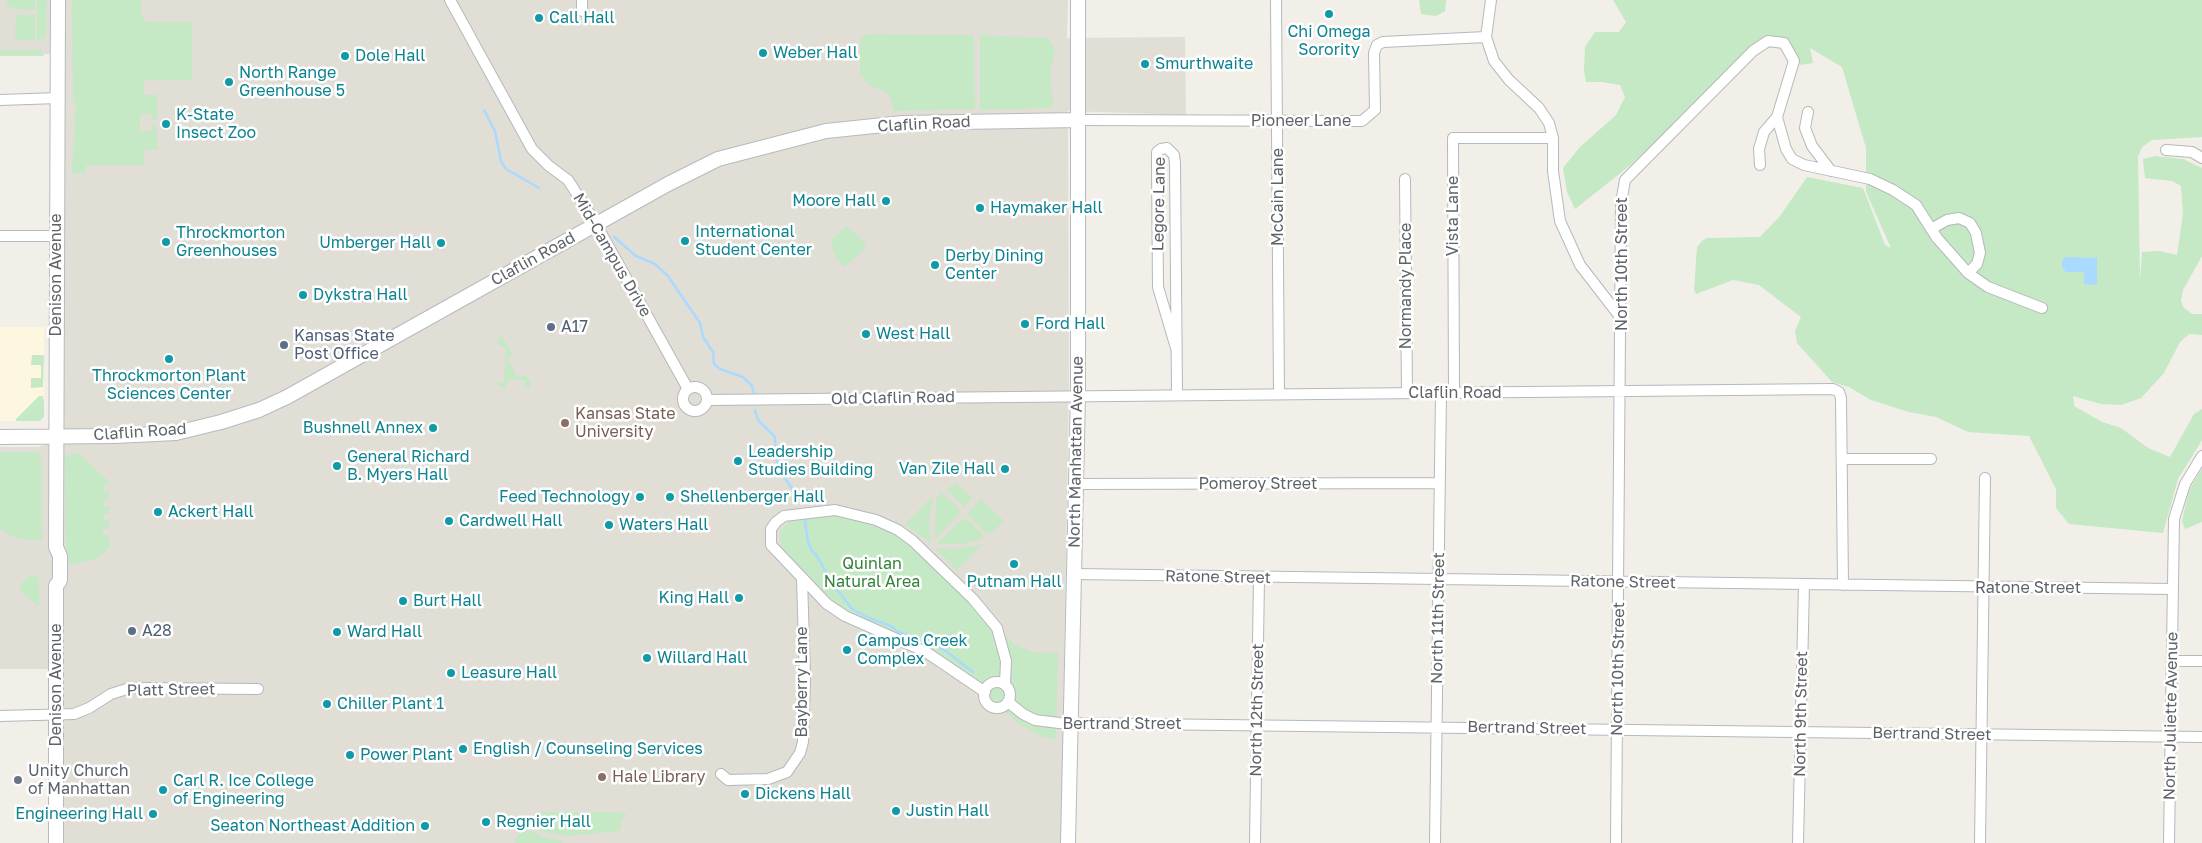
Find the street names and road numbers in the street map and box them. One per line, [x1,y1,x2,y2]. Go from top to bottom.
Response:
street label: Pioneer Lane [1251,111,1351,131]
street label: Claflin Road [877,112,971,136]
street label: McCain Lane [1268,148,1288,246]
street label: Legore Lane [1149,157,1169,251]
street label: Vista Lane [1443,176,1463,256]
street label: Mid-Campus Drive [569,190,655,320]
street label: North 10th Street [1612,197,1632,331]
street label: Denison Avenue [46,213,66,337]
street label: Normandy Place [1396,223,1416,349]
street label: Claflin Road [488,228,578,290]
street label: North Manhattan Avenue [1065,356,1087,548]
street label: Claflin Road [1408,383,1502,403]
street label: Old Claflin Road [831,387,955,409]
street label: Claflin Road [93,419,187,445]
street label: Pomeroy Street [1198,474,1318,494]
street label: North 11th Street [1427,552,1449,684]
street label: Ratone Street [1165,566,1271,588]
street label: Ratone Street [1570,571,1676,593]
street label: Ratone Street [1975,578,2081,598]
street label: North 10th Street [1607,602,1629,736]
street label: Denison Avenue [46,623,66,747]
street label: Bayberry Lane [792,627,812,737]
street label: North Juliette Avenue [2160,632,2182,800]
street label: North 12th Street [1246,643,1268,777]
street label: North 9th Street [1790,651,1812,777]
street label: Platt Street [127,680,215,700]
street label: Bertrand Street [1062,714,1182,734]
street label: Bertrand Street [1467,717,1587,739]
street label: Bertrand Street [1872,723,1992,745]

